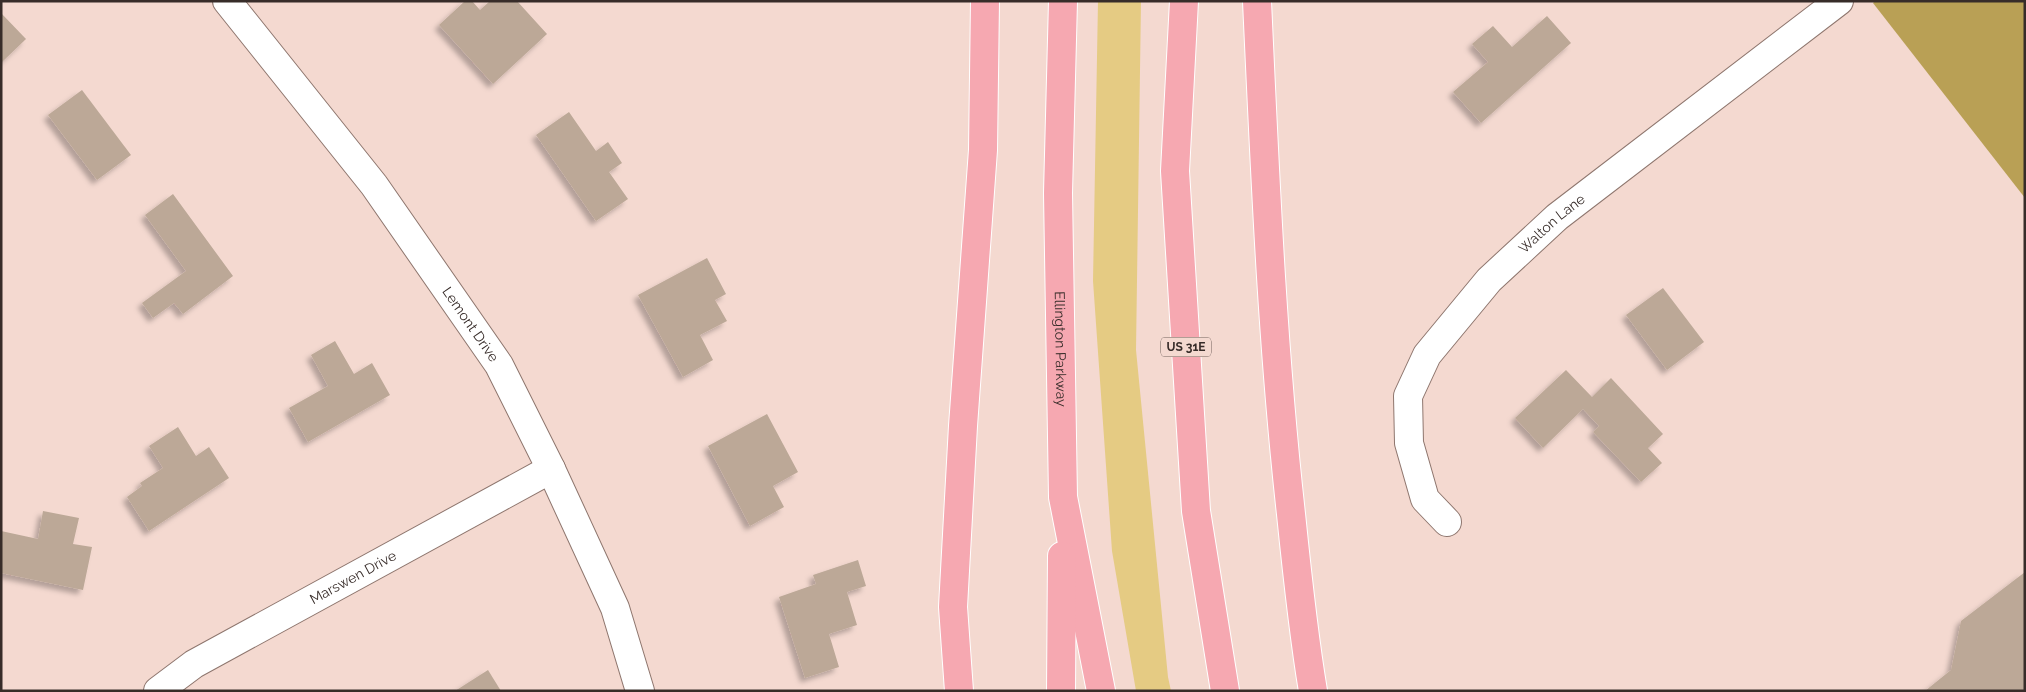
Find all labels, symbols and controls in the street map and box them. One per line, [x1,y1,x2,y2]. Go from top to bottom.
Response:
street label: Walton Lane [1515,191,1588,256]
street label: Lemont Drive [439,284,502,365]
street label: Ellington Parkway [1052,291,1070,407]
road number: US 31E [1161,338,1211,357]
street label: Marswen Drive [307,547,399,607]

